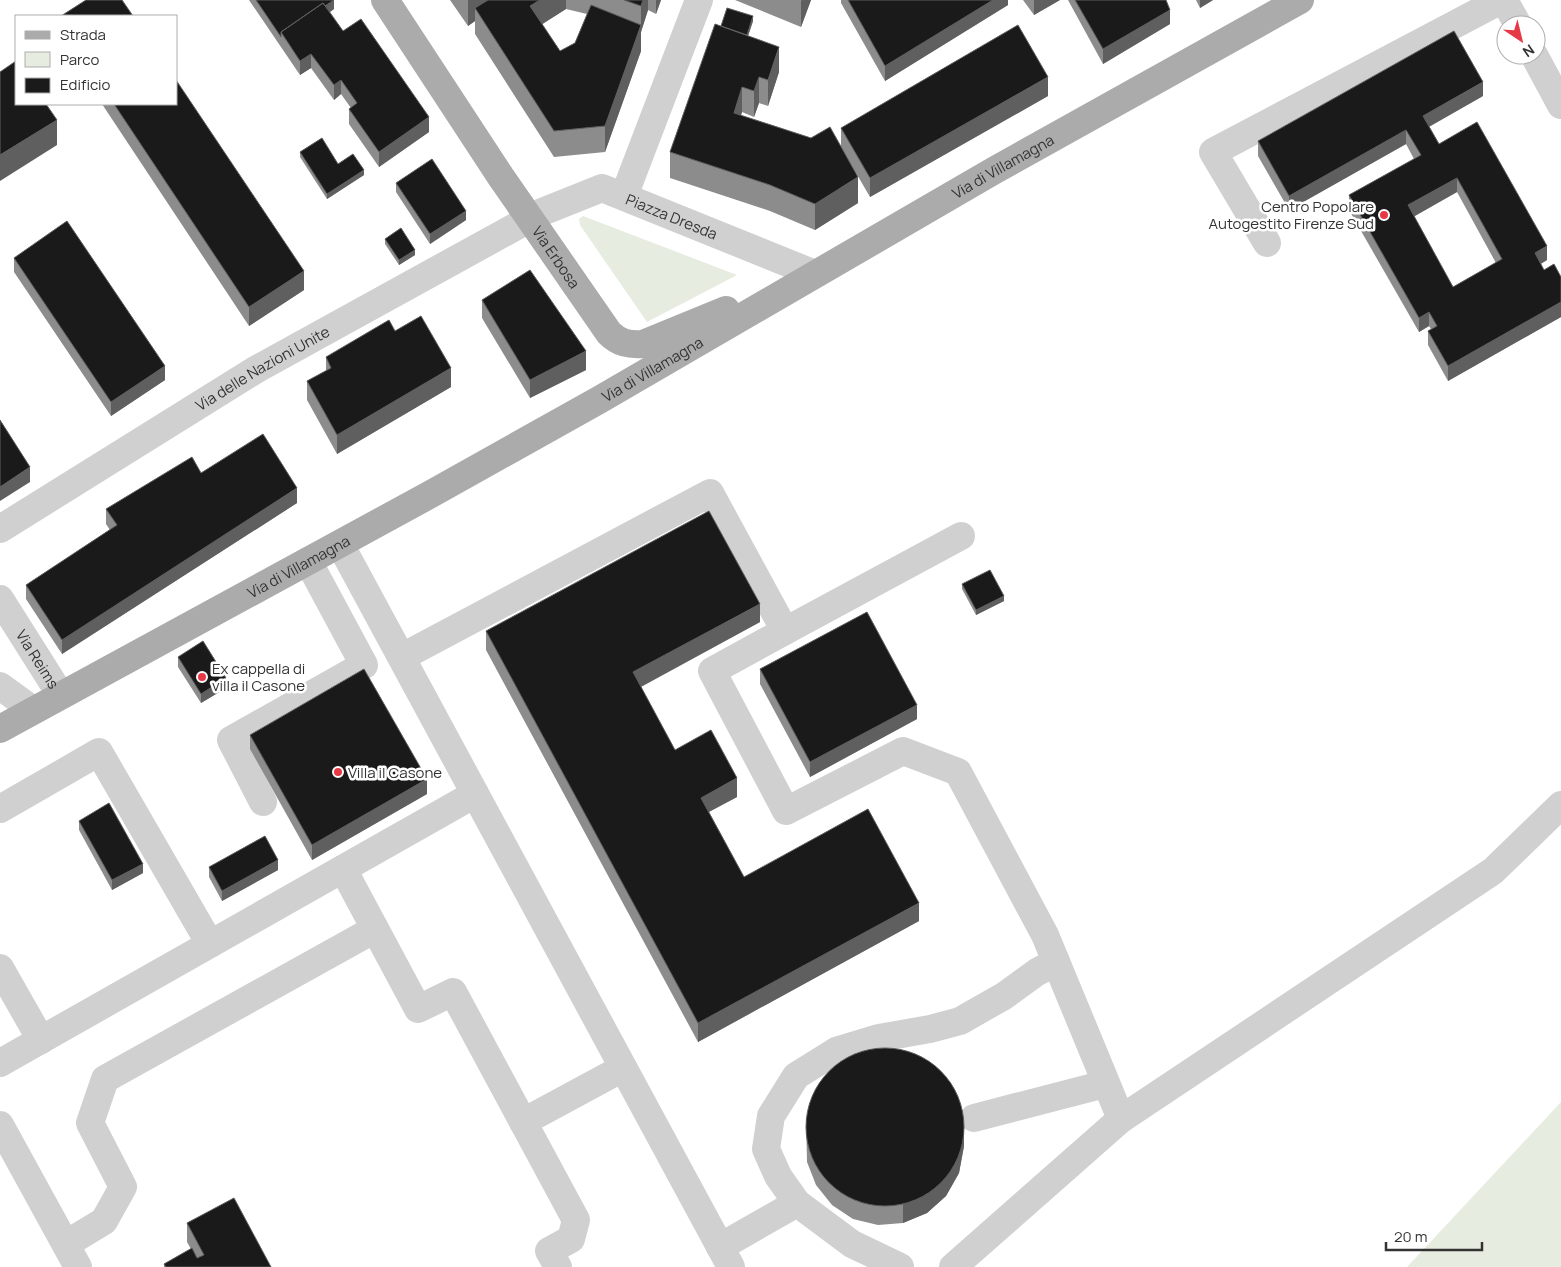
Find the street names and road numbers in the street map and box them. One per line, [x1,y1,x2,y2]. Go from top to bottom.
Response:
street label: Via di Villamagna [948,129,1057,203]
street label: Piazza Dresda [623,188,721,244]
street label: Via Erbosa [527,222,585,292]
street label: Via delle Nazioni Unite [191,320,333,415]
street label: Via di Villamagna [598,331,707,407]
street label: Via di Villamagna [243,530,354,603]
street label: Via Reims [11,626,64,693]

